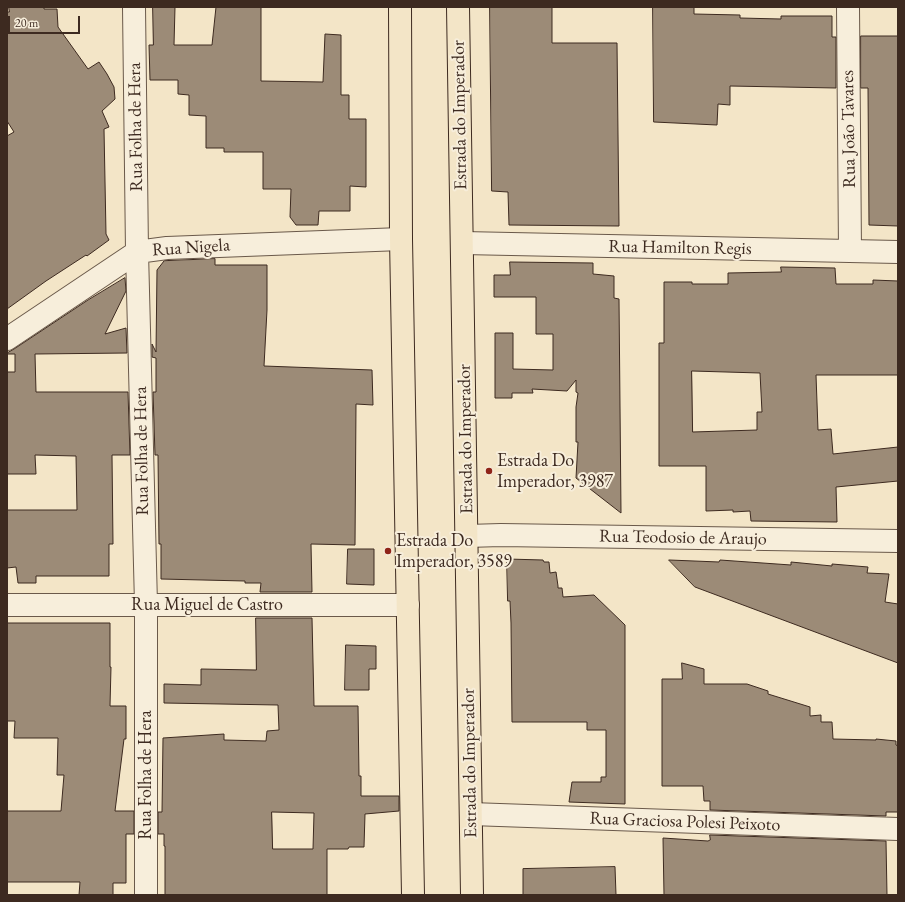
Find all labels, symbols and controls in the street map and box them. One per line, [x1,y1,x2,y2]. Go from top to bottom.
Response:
scale bar [10,8,82,34]
text: 20 m [15,15,38,31]
street label: Estrada do Imperador [448,40,472,190]
street label: Rua Folha de Hera [124,62,148,192]
street label: Rua João Tavares [837,70,861,188]
street label: Rua Nigela [151,235,231,261]
street label: Rua Hamilton Regis [608,236,752,260]
street label: Estrada do Imperador [454,364,478,514]
street label: Rua Folha de Hera [130,386,154,516]
place label: Estrada Do Imperador, 3987 [497,450,613,492]
marker: Estrada Do Imperador, 3987 [484,466,494,476]
street label: Rua Teodosio de Araujo [599,526,767,550]
place label: Estrada Do Imperador, 3589 [396,530,512,572]
marker: Estrada Do Imperador, 3589 [383,546,393,556]
street label: Rua Miguel de Castro [131,594,283,616]
street label: Estrada do Imperador [458,688,482,838]
street label: Rua Folha de Hera [135,710,157,840]
street label: Rua Graciosa Polesi Peixoto [589,808,781,836]

